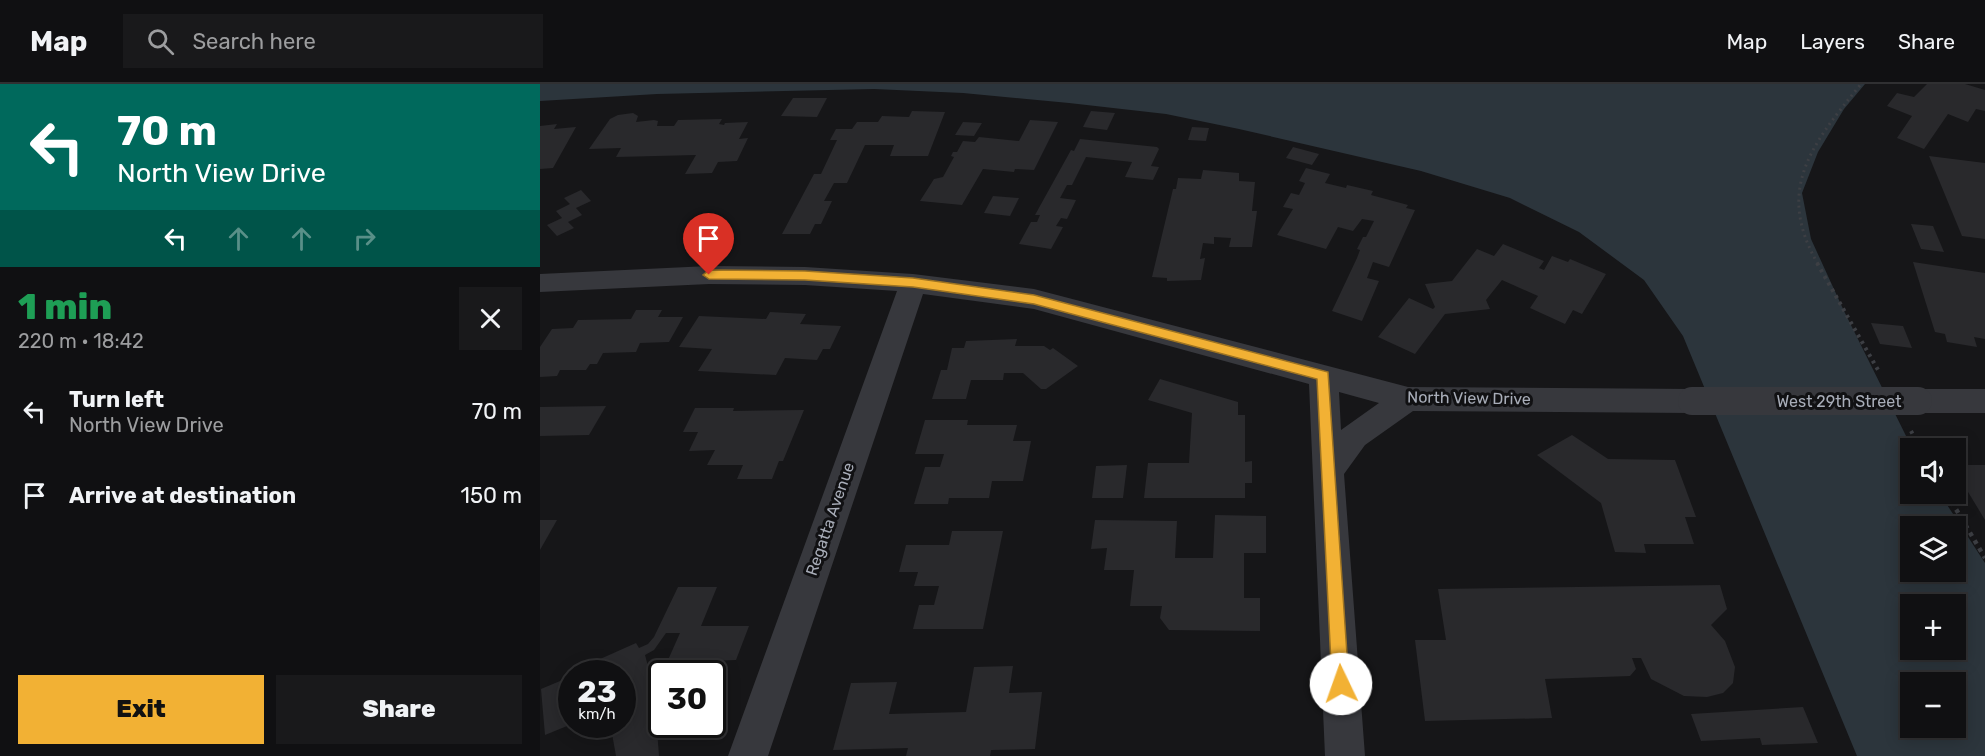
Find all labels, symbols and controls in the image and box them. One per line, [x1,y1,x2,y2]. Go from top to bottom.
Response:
search box [123,14,543,68]
text: Map [30,25,87,58]
icon: search [144,25,177,58]
text: Search here [192,28,316,55]
text: Map [1726,29,1767,54]
text: Layers [1800,29,1865,54]
text: Share [1898,29,1955,54]
text: 70 m [117,106,217,156]
icon: left [18,108,96,186]
text: North View Drive [117,157,326,189]
pin [683,213,734,275]
icon: left [159,222,192,255]
icon: ahead [222,222,255,255]
icon: ahead [285,222,318,255]
icon: right [348,222,381,255]
icon: arrive [692,222,725,255]
text: 1 min [18,285,112,328]
button: close [459,287,522,350]
text: 220 m · 18:42 [18,329,144,353]
text: Turn left [69,386,164,413]
street label: North View Drive [1407,387,1531,409]
street label: West 29th Street [1777,392,1901,411]
icon: left [18,395,51,428]
text: 70 m [472,398,522,425]
text: North View Drive [69,413,224,437]
map controls [1900,438,1966,738]
button: sound [1900,438,1966,504]
street label: Regatta Avenue [802,460,858,578]
icon: arrive [18,479,51,512]
text: Arrive at destination [69,482,296,509]
text: 150 m [461,482,522,509]
button: layers [1900,516,1966,582]
button: + [1900,594,1966,660]
position arrow [1309,652,1373,716]
speed limit sign: 30 [648,660,726,738]
button: − [1900,672,1966,738]
text: 23 [577,674,617,710]
button: Exit [18,675,264,744]
button: Share [276,675,522,744]
text: km/h [578,705,616,723]

